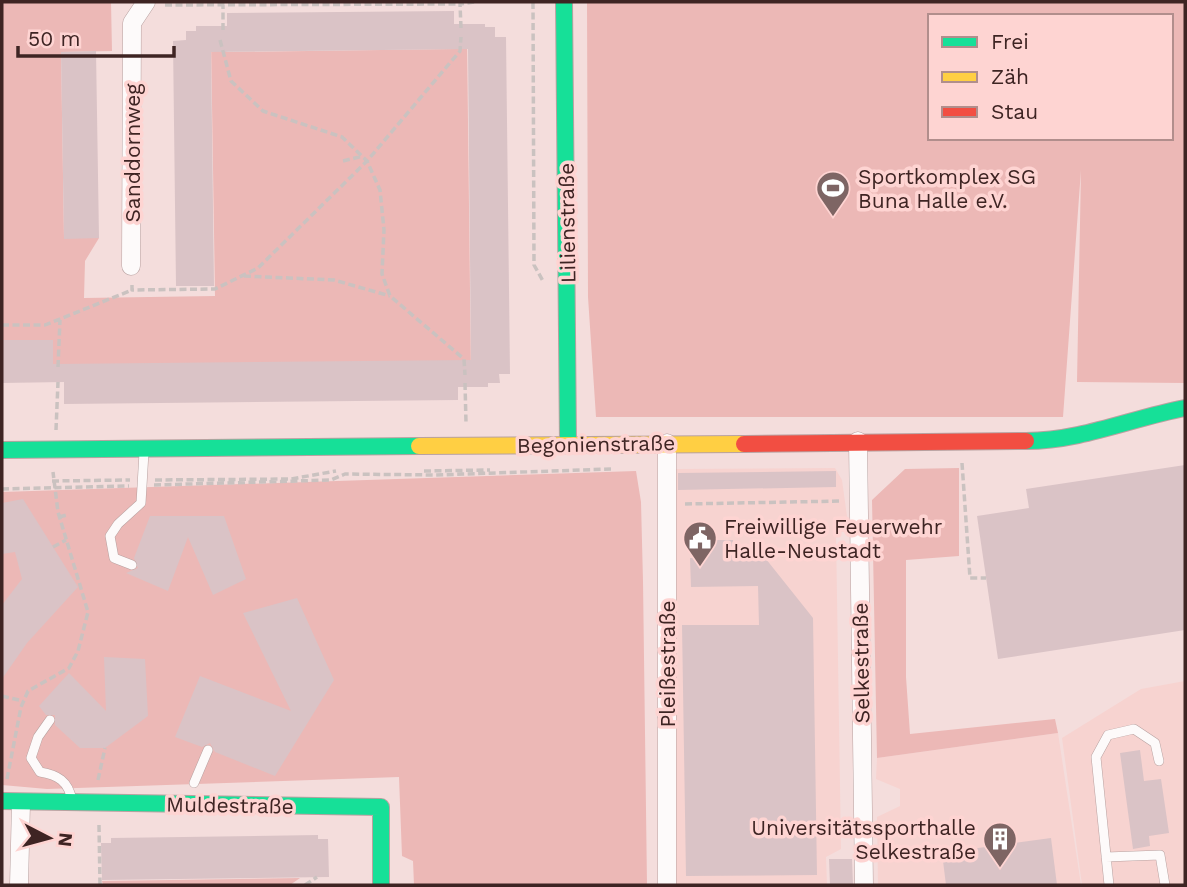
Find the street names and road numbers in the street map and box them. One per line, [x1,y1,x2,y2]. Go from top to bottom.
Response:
street label: Sanddornweg [120,83,145,222]
street label: Lilienstraße [553,163,581,283]
street label: Begonienstraße [517,430,675,458]
street label: Pleißestraße [655,600,680,728]
street label: Selkestraße [847,602,875,724]
street label: Muldestraße [166,791,294,819]

